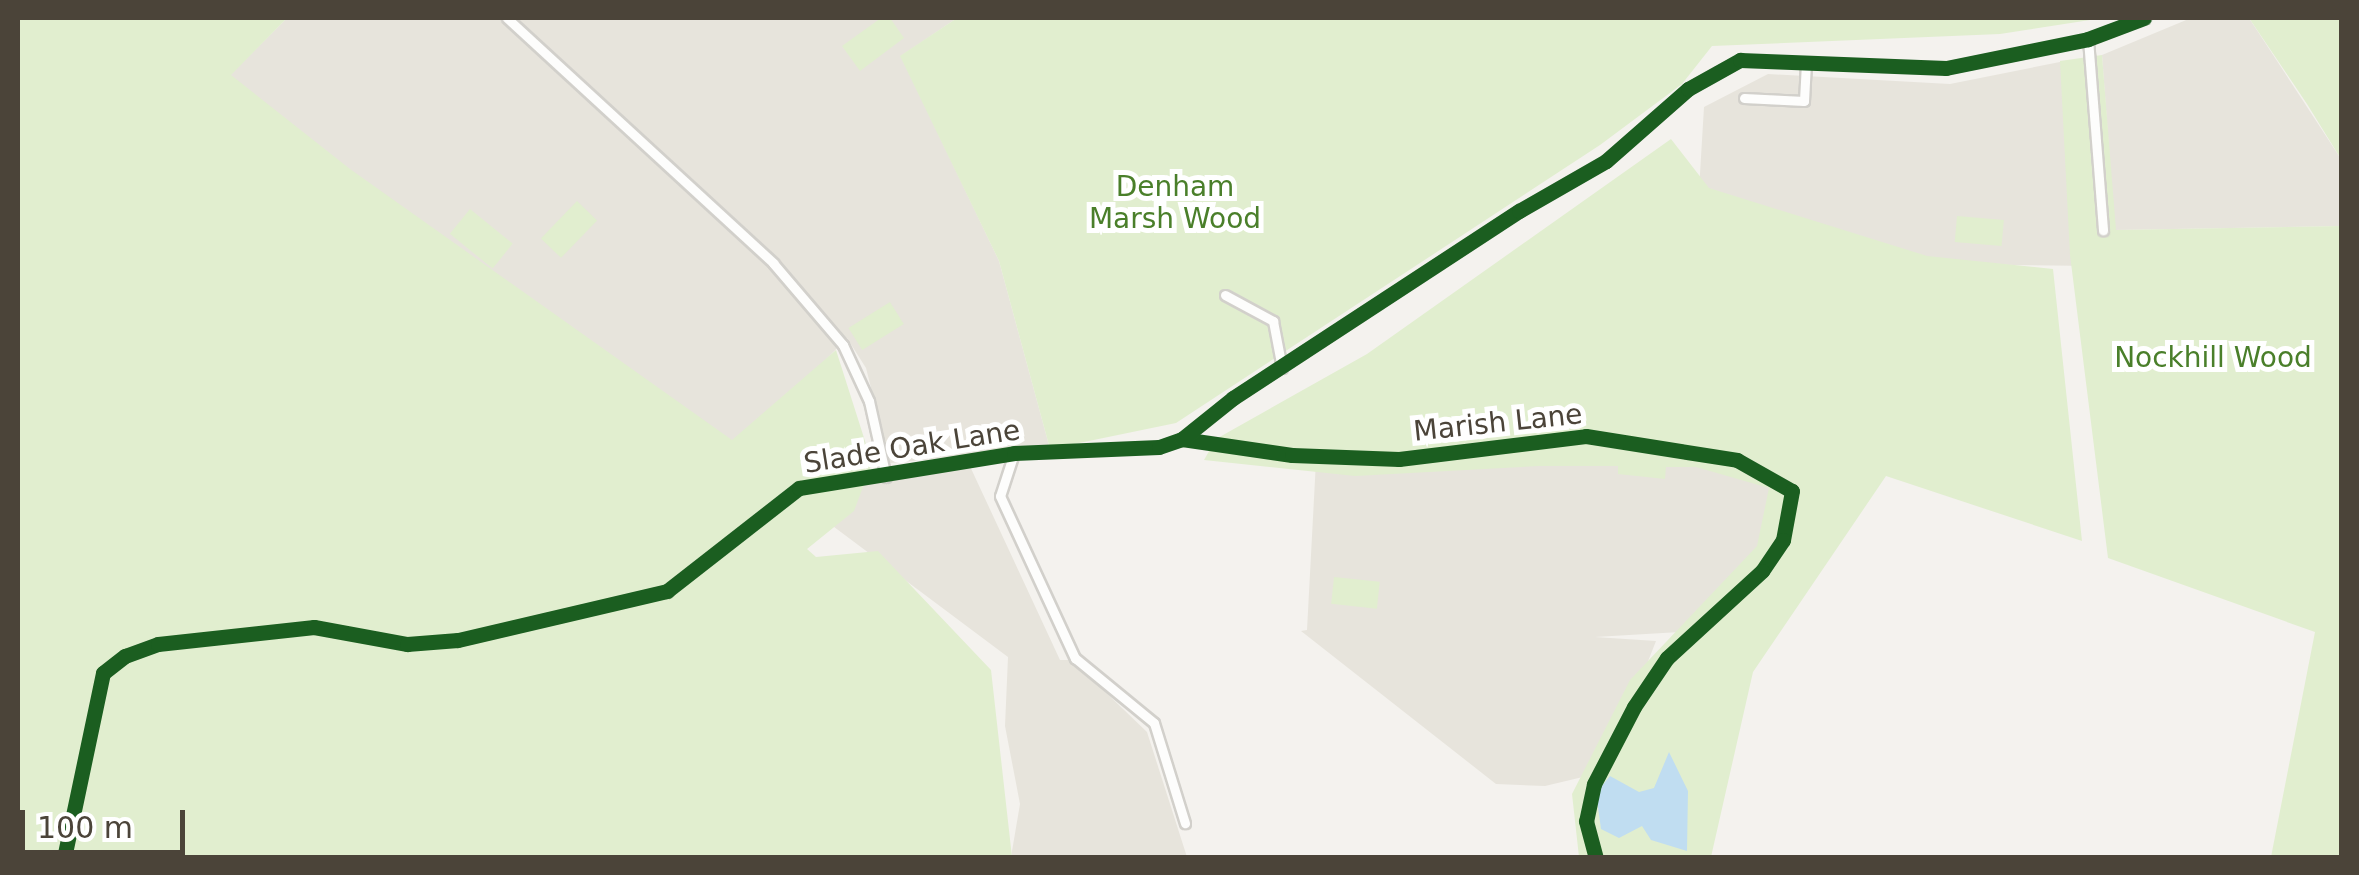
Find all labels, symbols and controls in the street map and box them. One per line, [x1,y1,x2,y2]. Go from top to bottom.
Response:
park label: Denham Marsh Wood [1089,170,1261,236]
park label: Nockhill Wood [2114,341,2312,375]
street label: Marish Lane [1412,397,1584,449]
street label: Slade Oak Lane [801,413,1023,481]
scale bar [25,790,190,852]
text: 100 m [37,810,133,845]

